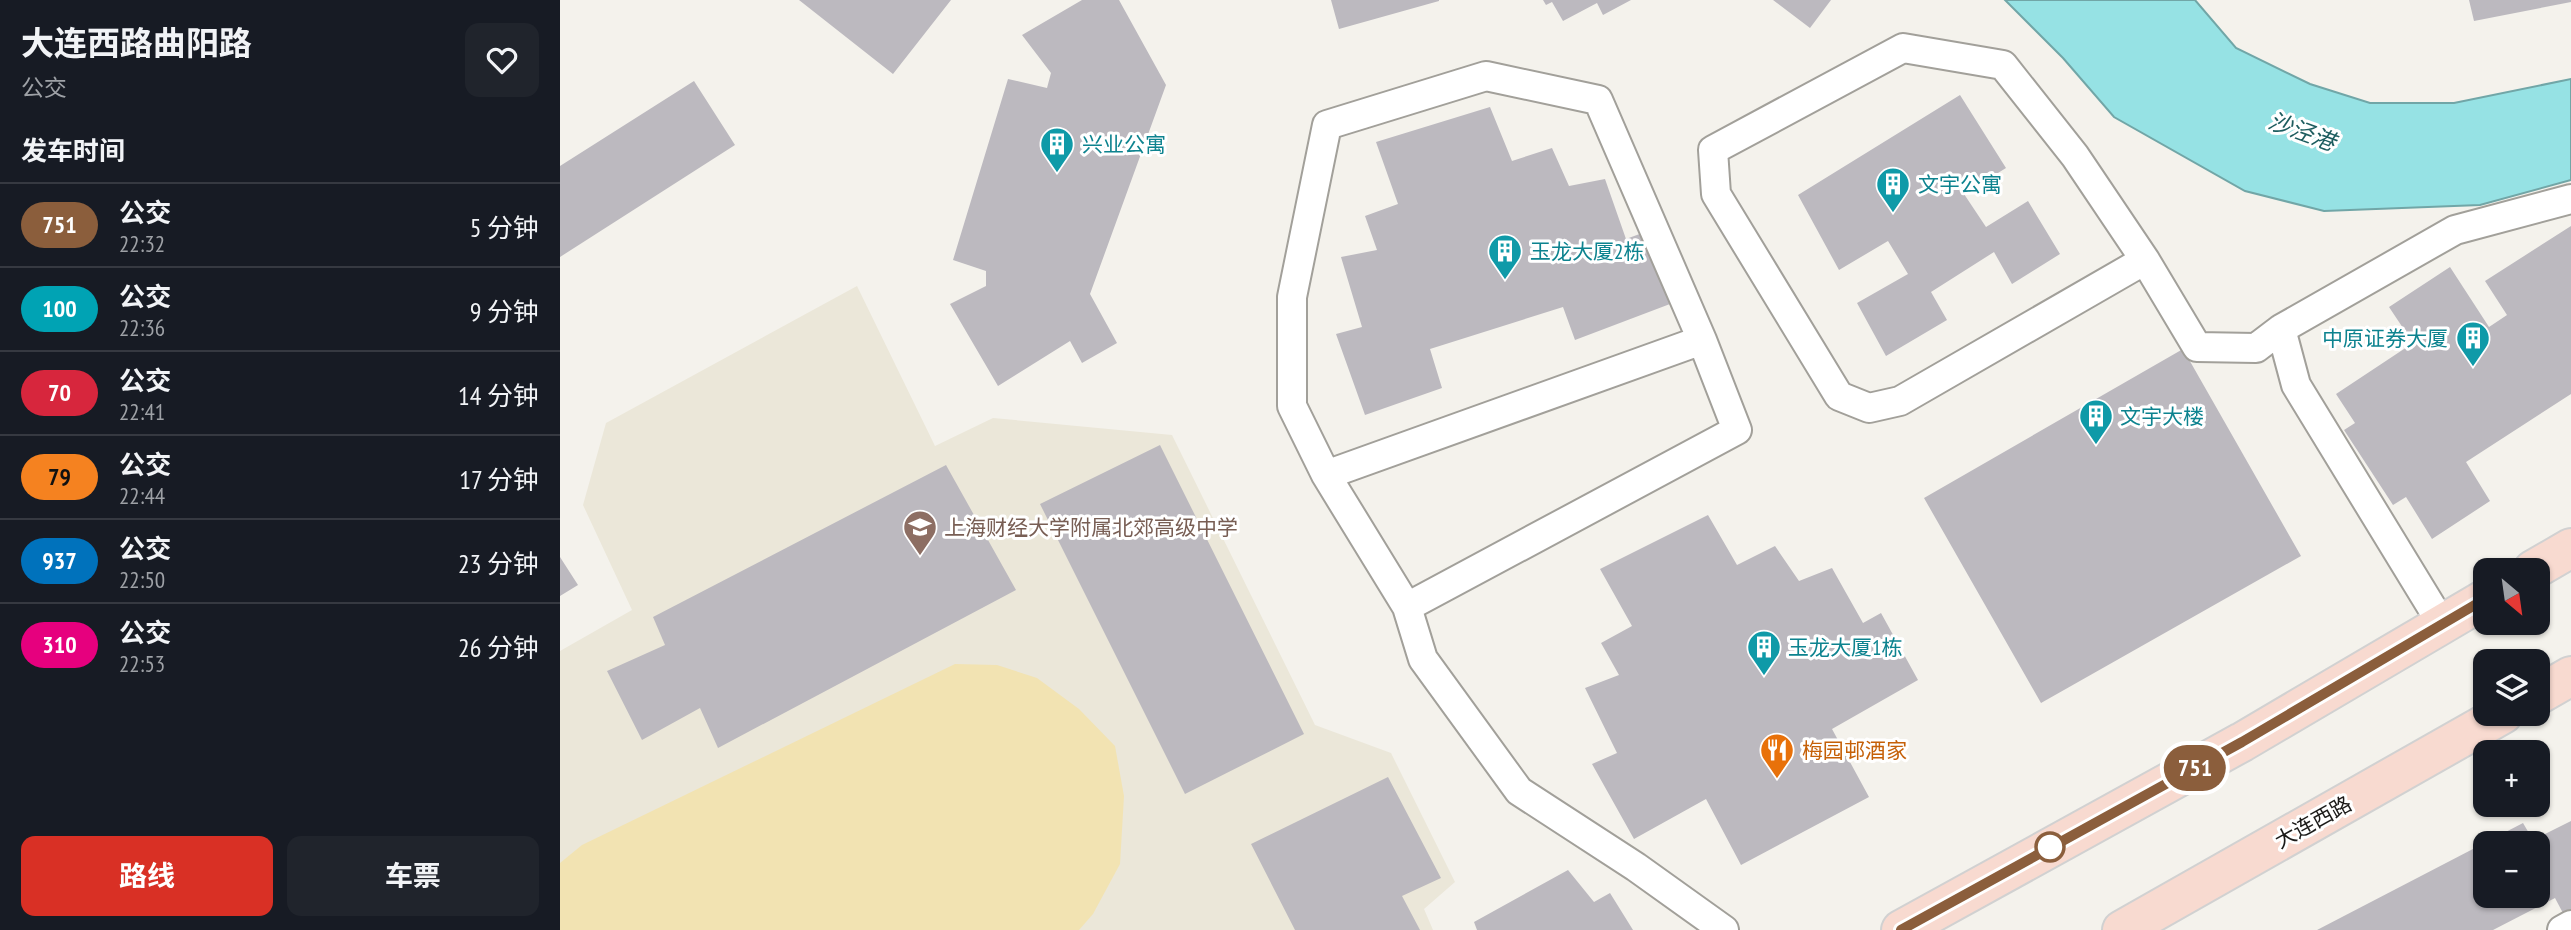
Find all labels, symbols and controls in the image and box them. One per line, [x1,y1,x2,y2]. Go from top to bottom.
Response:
text: 大连西路曲阳路 [21,21,252,64]
button: heart [465,23,539,97]
text: 公交 [21,73,67,102]
water label: 沙泾港 [2265,106,2342,157]
building icon: 兴业公寓 [1038,125,1076,174]
place label: 兴业公寓 [1082,131,1166,158]
text: 发车时间 [21,134,125,167]
building icon: 文宇公寓 [1874,165,1912,214]
place label: 文宇公寓 [1918,171,2002,198]
text: 公交 [119,196,171,229]
text: 751 [42,209,77,240]
text: 5 分钟 [470,211,539,244]
text: 22:32 [119,229,165,258]
building icon: 玉龙大厦2栋 [1486,232,1524,281]
place label: 玉龙大厦2栋 [1530,238,1644,265]
text: 公交 [119,280,171,313]
text: 100 [42,293,77,324]
text: 9 分钟 [470,295,539,328]
text: 22:36 [119,313,165,342]
building icon: 中原证券大厦 [2454,319,2492,368]
place label: 中原证券大厦 [2322,325,2448,352]
text: 公交 [119,364,171,397]
text: 70 [48,377,71,408]
text: 14 分钟 [458,379,539,412]
text: 22:41 [119,397,165,426]
building icon: 文宇大楼 [2077,397,2115,446]
place label: 文宇大楼 [2120,403,2204,430]
text: 公交 [119,448,171,481]
text: 79 [48,461,71,492]
text: 17 分钟 [459,463,539,496]
text: 22:44 [119,481,165,510]
school or university icon: 上海财经大学附属北郊高级中学 [901,508,939,557]
place label: 上海财经大学附属北郊高级中学 [944,514,1238,541]
text: 公交 [119,532,171,565]
text: 937 [42,545,77,576]
text: 23 分钟 [458,547,539,580]
north arrow [2473,558,2550,635]
map controls [2473,558,2550,908]
text: 22:50 [119,565,165,594]
text: 公交 [119,616,171,649]
building icon: 玉龙大厦1栋 [1745,628,1783,677]
text: 310 [42,629,77,660]
text: 26 分钟 [458,631,539,664]
place label: 玉龙大厦1栋 [1788,634,1902,661]
text: 22:53 [119,649,165,678]
button: layers [2473,649,2550,726]
restaurant icon: 梅园邨酒家 [1758,731,1796,780]
place label: 梅园邨酒家 [1802,737,1907,764]
button: + [2473,740,2550,817]
line badge: 751 [2155,745,2235,791]
text: 751 [2178,752,2212,783]
street label: 大连西路 [2270,790,2356,854]
button: − [2473,831,2550,908]
unlabelled marker [2035,832,2065,862]
button: 路线 [21,836,273,916]
button: 车票 [287,836,539,916]

